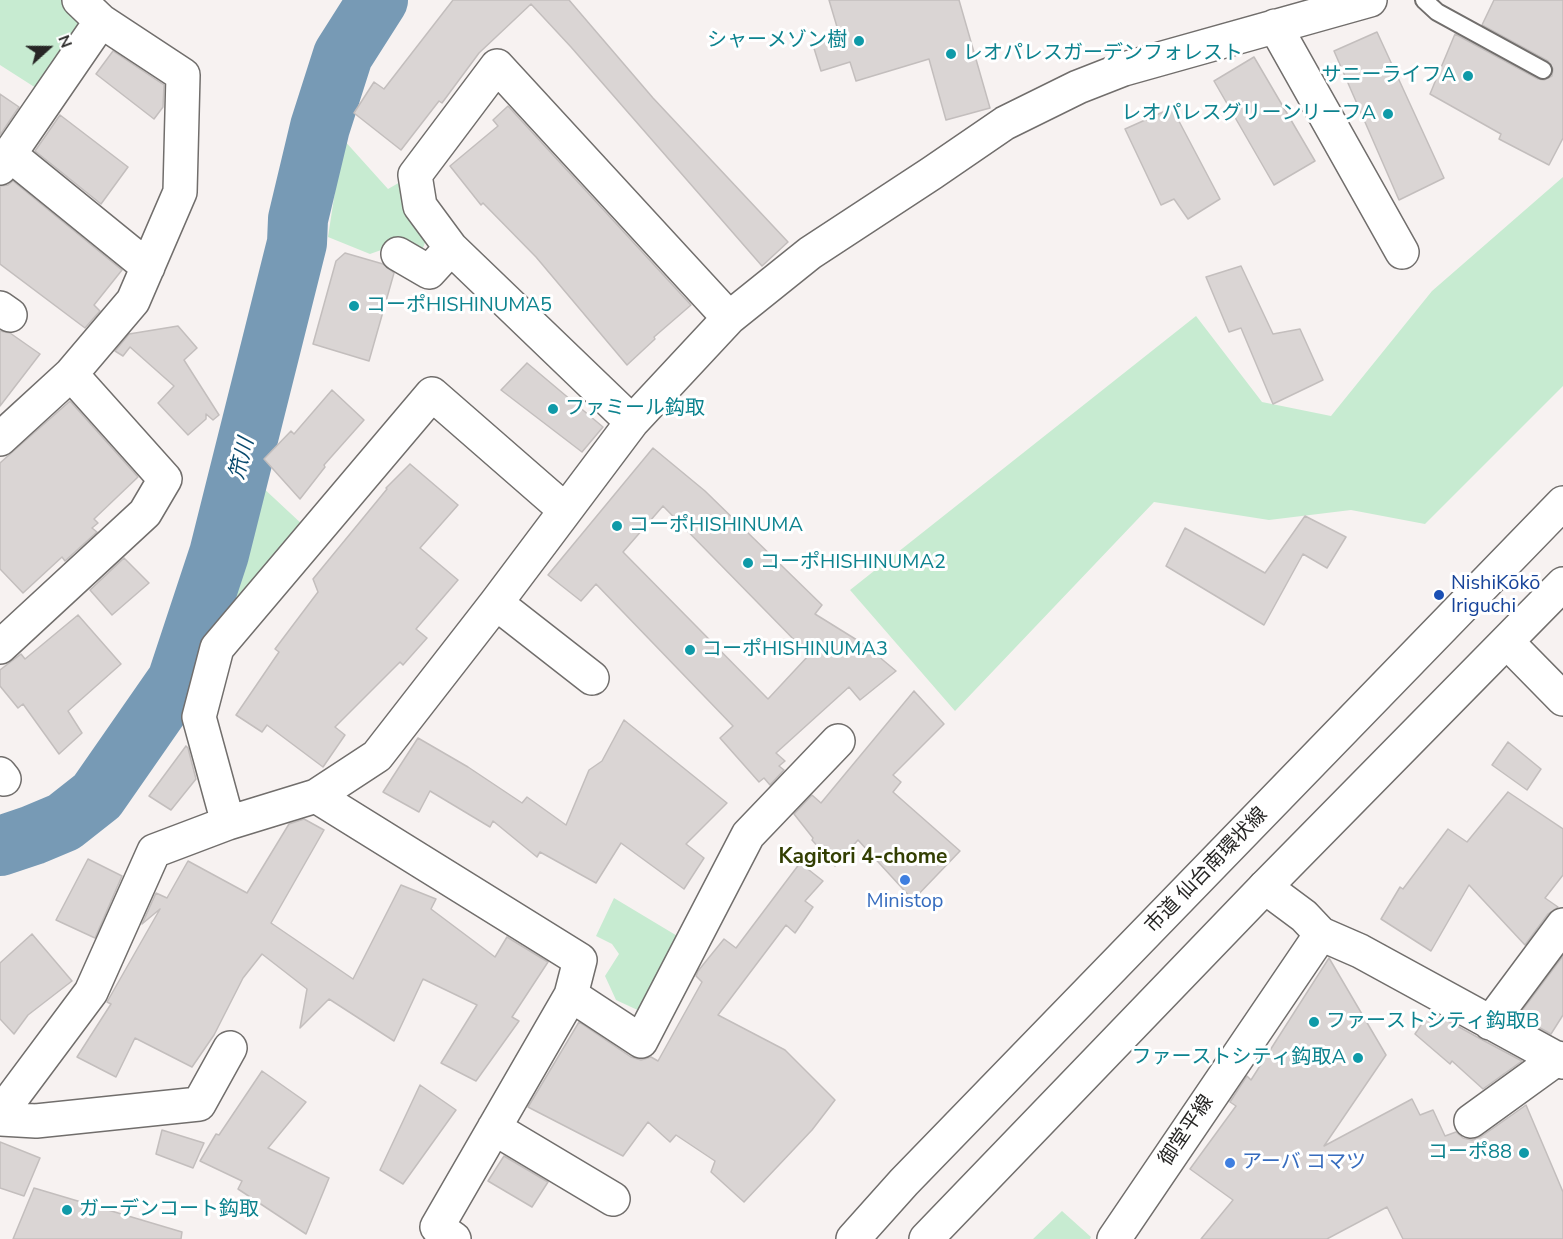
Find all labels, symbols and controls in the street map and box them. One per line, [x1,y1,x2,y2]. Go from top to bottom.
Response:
north arrow [18,18,78,78]
place label: シャーメゾン樹 [707,29,847,53]
text: N [52,32,77,51]
marker: シャーメゾン樹 [852,34,866,48]
place label: レオパレスガーデンフォレスト [963,42,1243,66]
marker: レオパレスガーデンフォレスト [944,47,958,61]
place label: サニーライフA [1321,64,1456,88]
marker: サニーライフA [1461,69,1475,83]
place label: レオパレスグリーンリーフA [1121,102,1376,126]
marker: レオパレスグリーンリーフA [1381,107,1395,121]
place label: コーポHISHINUMA5 [366,294,552,318]
marker: コーポHISHINUMA5 [347,299,361,313]
place label: ファミール鈎取 [565,397,705,421]
marker: ファミール鈎取 [546,402,560,416]
water label: 笊川 [226,436,260,482]
place label: コーポHISHINUMA [629,514,803,538]
marker: コーポHISHINUMA [610,519,624,533]
place label: コーポHISHINUMA2 [760,551,946,575]
marker: コーポHISHINUMA2 [741,556,755,570]
place label: NishiKōkō Iriguchi [1451,572,1540,619]
marker: NishiKōkō Iriguchi [1432,588,1446,602]
place label: コーポHISHINUMA3 [702,638,888,662]
marker: コーポHISHINUMA3 [683,643,697,657]
street label: 市道 仙台南環状線 [1141,803,1273,939]
district label: Kagitori 4-chome [779,845,947,871]
marker: Ministop [898,873,912,887]
place label: Ministop [867,890,943,914]
place label: ファーストシティ鈎取B [1326,1010,1540,1034]
marker: ファーストシティ鈎取B [1307,1015,1321,1029]
place label: ファーストシティ鈎取A [1131,1046,1346,1070]
marker: ファーストシティ鈎取A [1351,1051,1365,1065]
street label: 御堂平線 [1155,1091,1219,1171]
place label: コーポ88 [1428,1141,1512,1165]
marker: コーポ88 [1517,1146,1531,1160]
place label: アーバ コマツ [1242,1151,1366,1175]
marker: アーバ コマツ [1223,1156,1237,1170]
place label: ガーデンコート鈎取 [79,1198,259,1222]
marker: ガーデンコート鈎取 [60,1203,74,1217]

